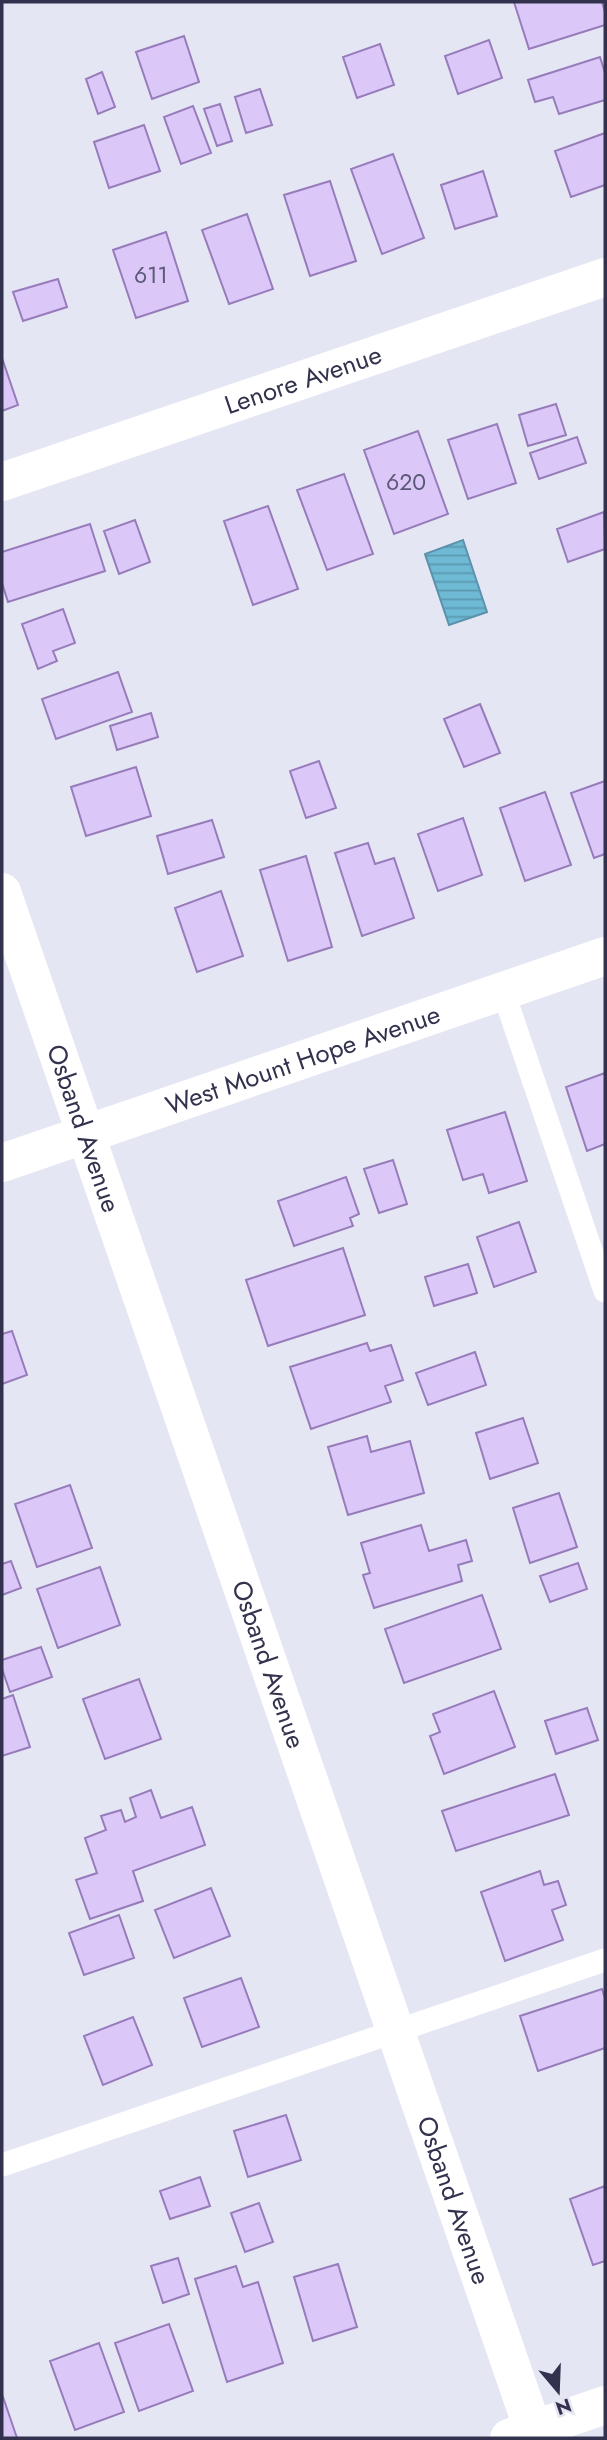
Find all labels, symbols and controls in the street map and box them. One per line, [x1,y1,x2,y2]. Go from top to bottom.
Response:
house number: 611 [134,258,168,292]
street label: Lenore Avenue [219,335,387,424]
house number: 620 [386,465,426,499]
street label: West Mount Hope Avenue [160,995,445,1124]
street label: Osband Avenue [37,1039,130,1218]
street label: Osband Avenue [222,1575,315,1753]
street label: Osband Avenue [407,2111,500,2289]
north arrow [523,2356,593,2426]
text: N [552,2391,575,2422]

